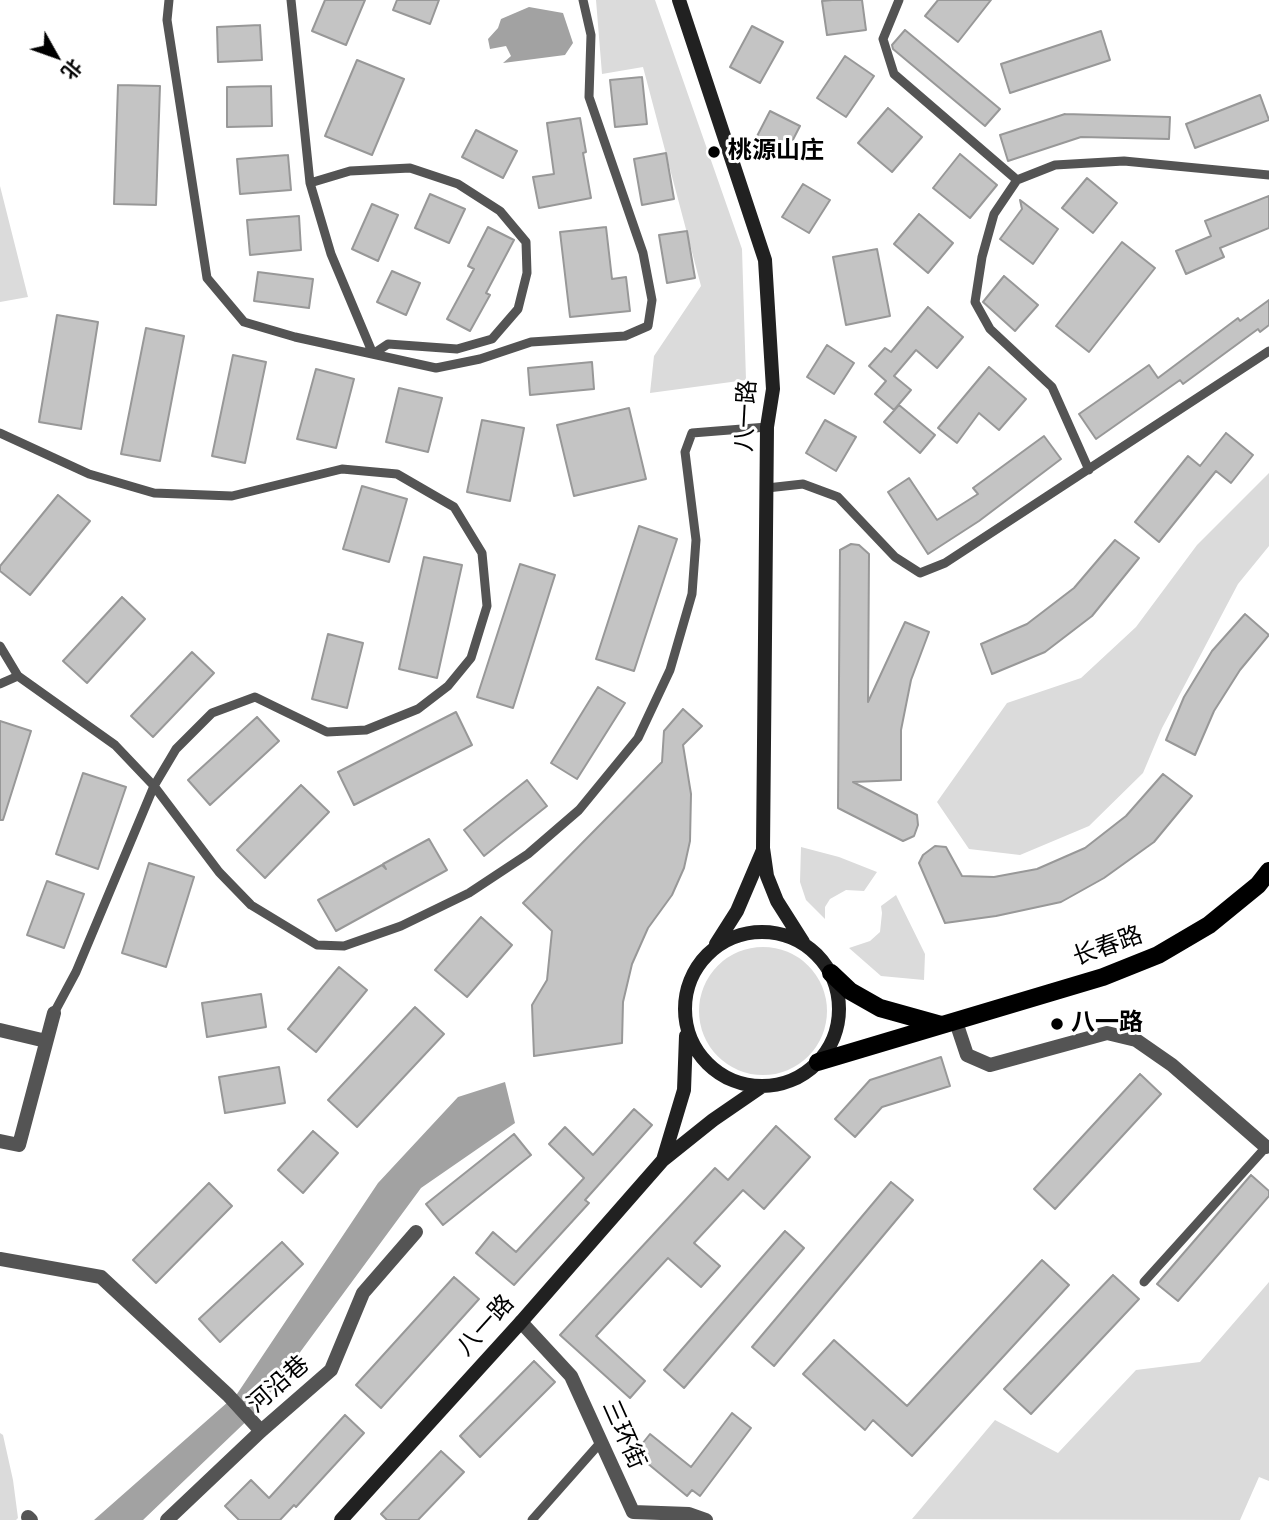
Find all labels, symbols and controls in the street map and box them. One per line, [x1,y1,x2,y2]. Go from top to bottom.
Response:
north arrow [21,21,91,91]
text: 北 [56,54,88,85]
place label: 桃源山庄 [728,138,824,166]
marker: 桃源山庄 [706,144,722,160]
street label: 八一路 [731,379,763,453]
street label: 长春路 [1069,921,1147,973]
place label: 八一路 [1071,1010,1143,1038]
marker: 八一路 [1049,1016,1065,1032]
street label: 八一路 [451,1290,521,1362]
street label: 河沿巷 [242,1351,316,1419]
street label: 三环街 [595,1396,651,1474]

